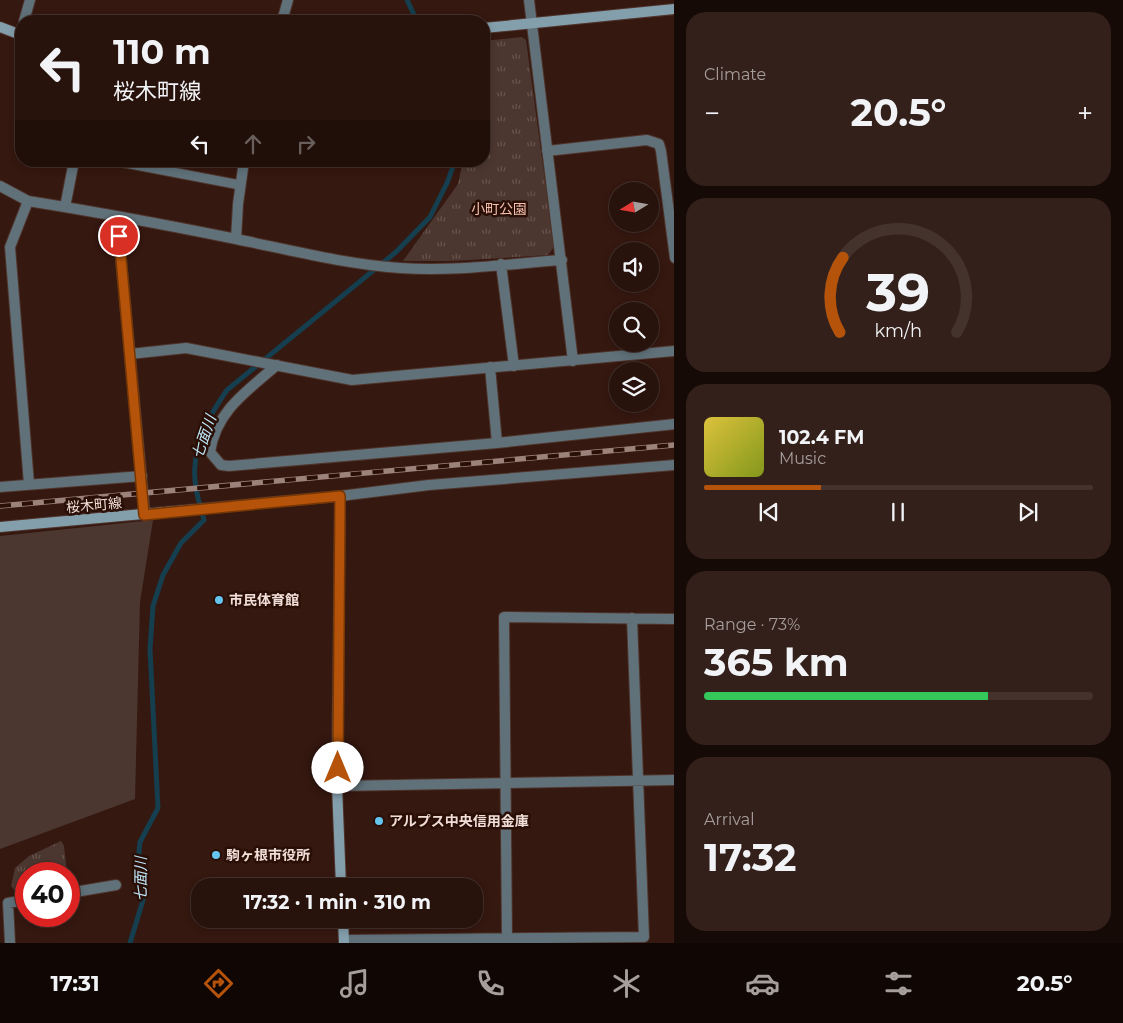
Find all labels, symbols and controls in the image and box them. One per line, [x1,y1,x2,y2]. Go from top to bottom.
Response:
text: 110 m [113,30,211,73]
icon: left [30,35,95,100]
text: Climate [704,65,766,84]
text: 桜木町線 [113,78,201,105]
text: 20.5° [851,89,946,136]
text: − [704,96,720,130]
text: + [1077,96,1093,130]
icon: left [186,130,214,158]
icon: ahead [239,130,267,158]
icon: right [292,130,320,158]
north arrow [609,182,659,232]
map controls [609,182,659,412]
park label: 小町公園 [471,200,527,218]
pin [98,215,140,257]
icon: arrive [105,222,133,250]
button: sound [609,242,659,292]
text: 39 [866,261,930,324]
button: search [609,302,659,352]
text: km/h [875,320,922,341]
button: layers [609,362,659,412]
water label: 七面川 [187,411,220,461]
text: 102.4 FM [779,426,864,449]
text: Music [779,449,826,468]
street label: 桜木町線 [65,494,123,516]
icon: previous [755,498,783,526]
icon: pause [884,498,912,526]
icon: next [1014,498,1042,526]
place label: 市民体育館 [229,591,299,609]
marker: 市民体育館 [213,594,225,606]
text: Range · 73% [704,615,800,634]
text: 365 km [704,639,849,686]
position arrow [311,741,363,793]
text: Arrival [704,810,754,829]
place label: アルプス中央信用金庫 [389,812,529,830]
marker: アルプス中央信用金庫 [373,815,385,827]
text: 17:32 [704,834,796,881]
place label: 駒ヶ根市役所 [226,846,310,864]
marker: 駒ヶ根市役所 [210,849,222,861]
water label: 七面川 [131,855,150,902]
speed limit sign: 40 [15,862,80,927]
text: 17:32 · 1 min · 310 m [243,891,431,914]
icon: directions [201,966,236,1001]
icon: music [337,966,372,1001]
icon: phone [473,966,508,1001]
icon: climate [609,966,644,1001]
icon: car [745,966,780,1001]
icon: filters [881,966,916,1001]
text: 17:31 [51,970,100,997]
text: 20.5° [1017,970,1072,997]

